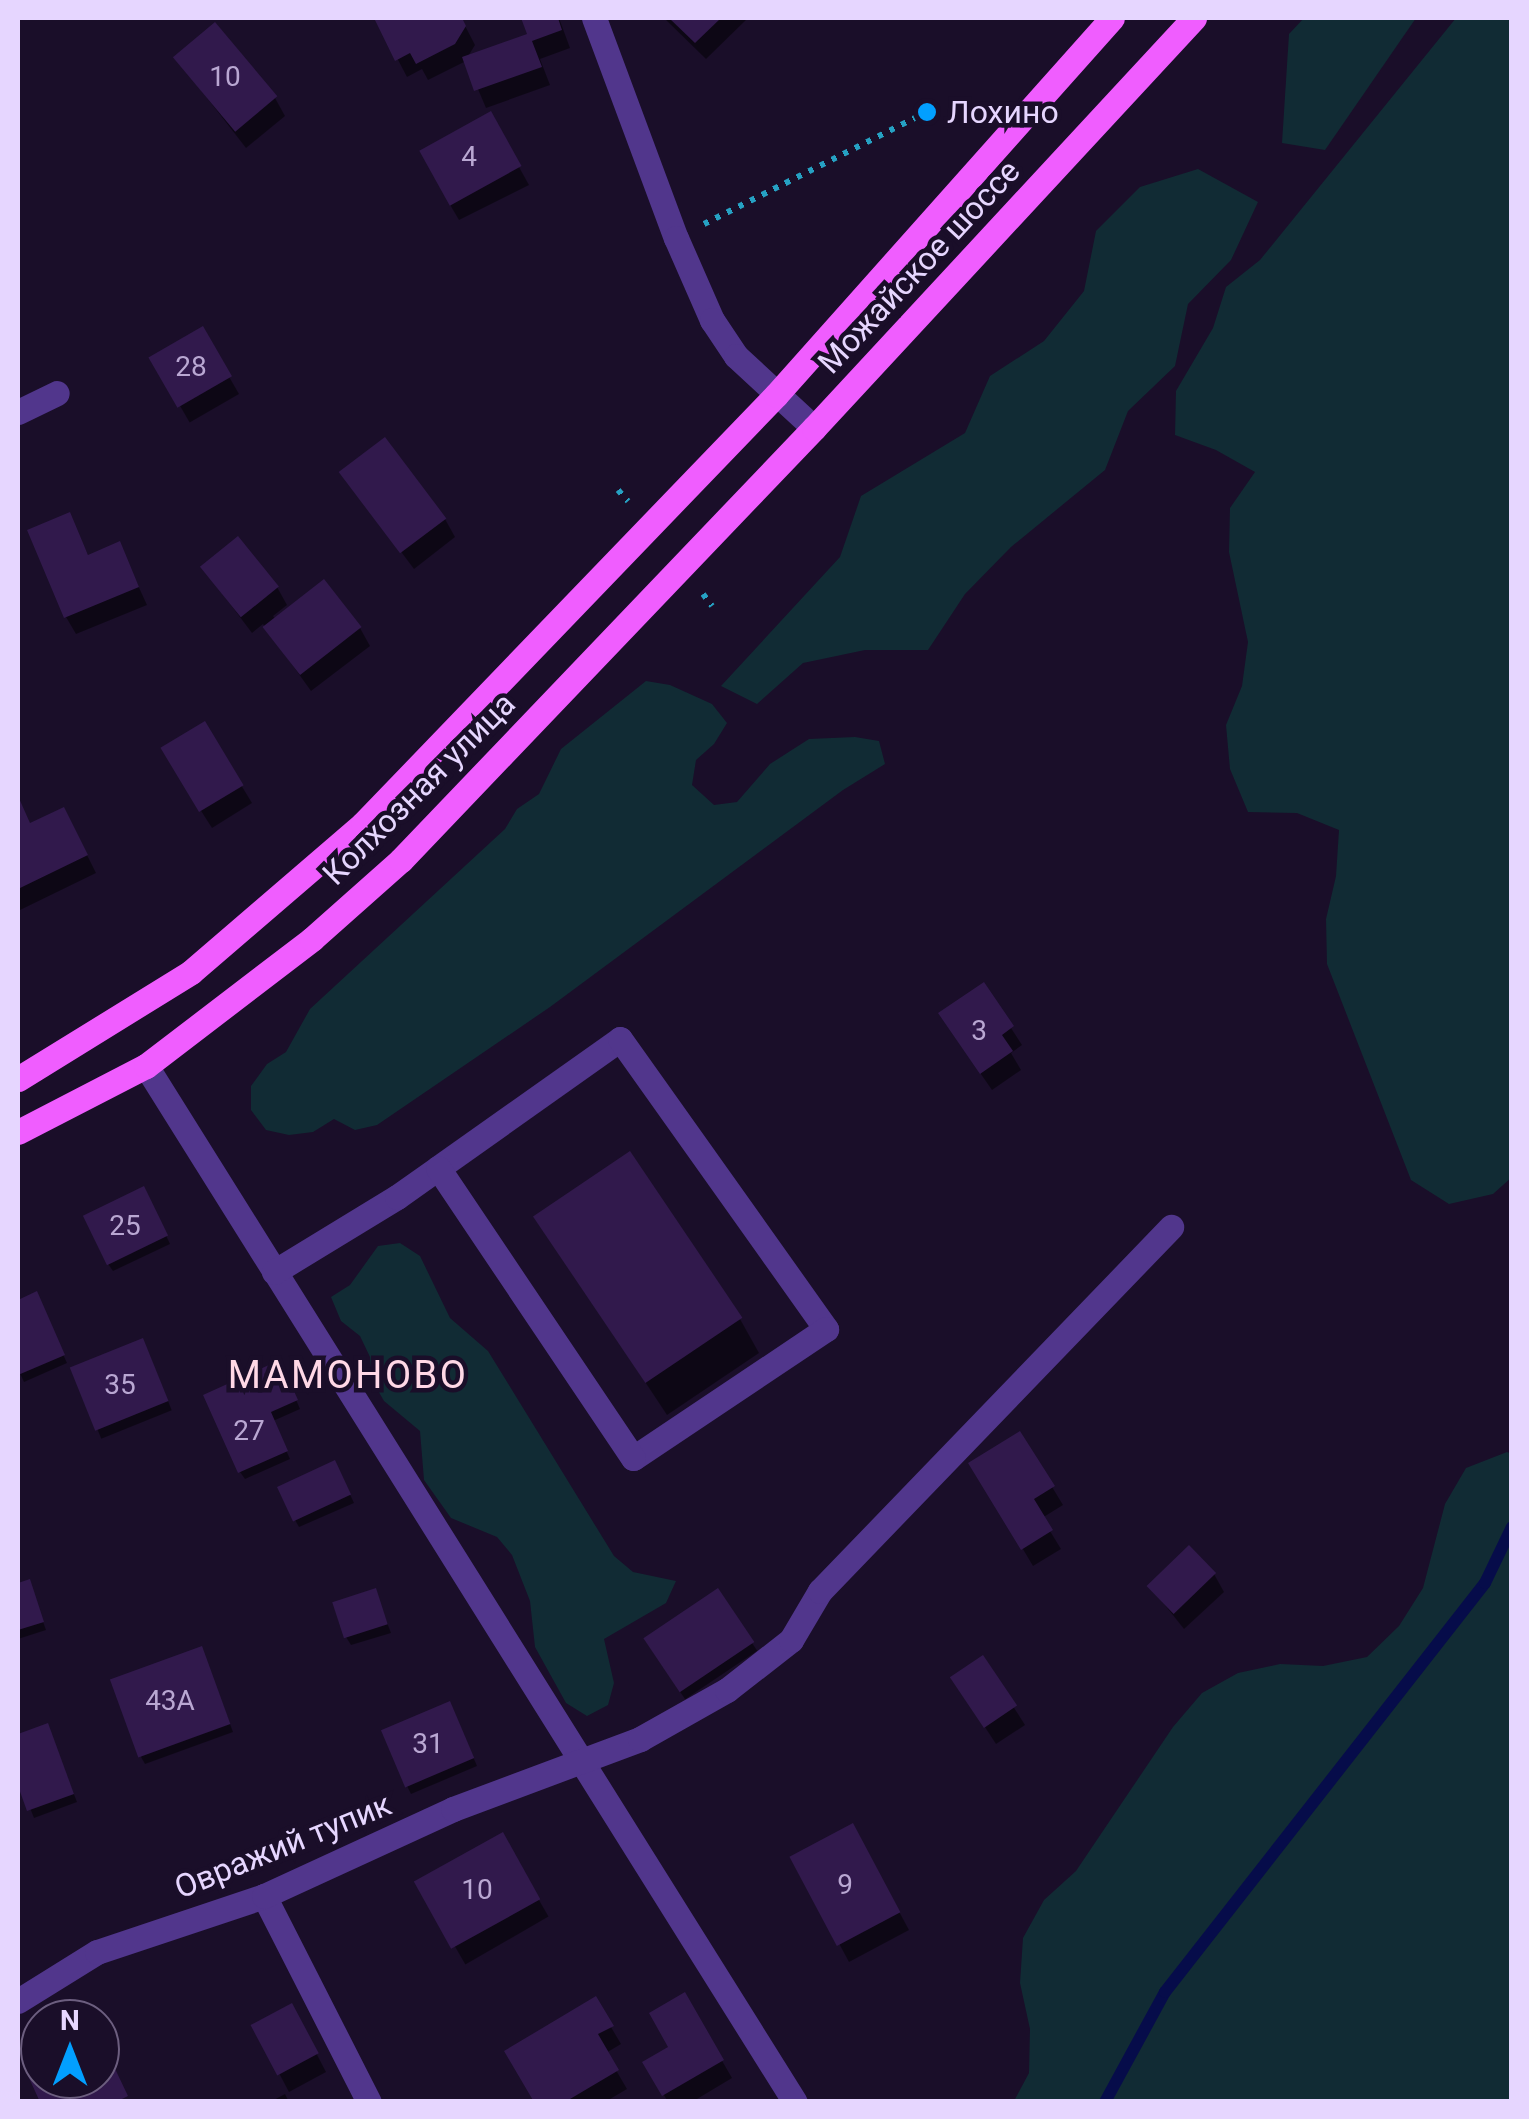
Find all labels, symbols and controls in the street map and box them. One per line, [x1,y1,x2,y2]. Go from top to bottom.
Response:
house number: 10 [209,60,241,94]
place label: Лохино [947,93,1059,131]
marker: Лохино [916,101,938,123]
house number: 4 [461,140,477,174]
street label: Можайское шоссе [810,152,1028,382]
house number: 28 [175,350,207,384]
street label: Колхозная улица [315,685,523,893]
house number: 3 [971,1014,987,1048]
house number: 25 [109,1209,141,1243]
district label: МАМОНОВО [228,1353,468,1399]
house number: 35 [104,1368,136,1402]
house number: 27 [233,1414,265,1448]
house number: 43А [145,1684,195,1718]
house number: 31 [412,1727,444,1761]
street label: Овражий тупик [169,1785,397,1907]
house number: 9 [837,1868,853,1902]
house number: 10 [461,1873,493,1907]
north arrow [20,1999,120,2099]
text: N [60,2004,80,2037]

